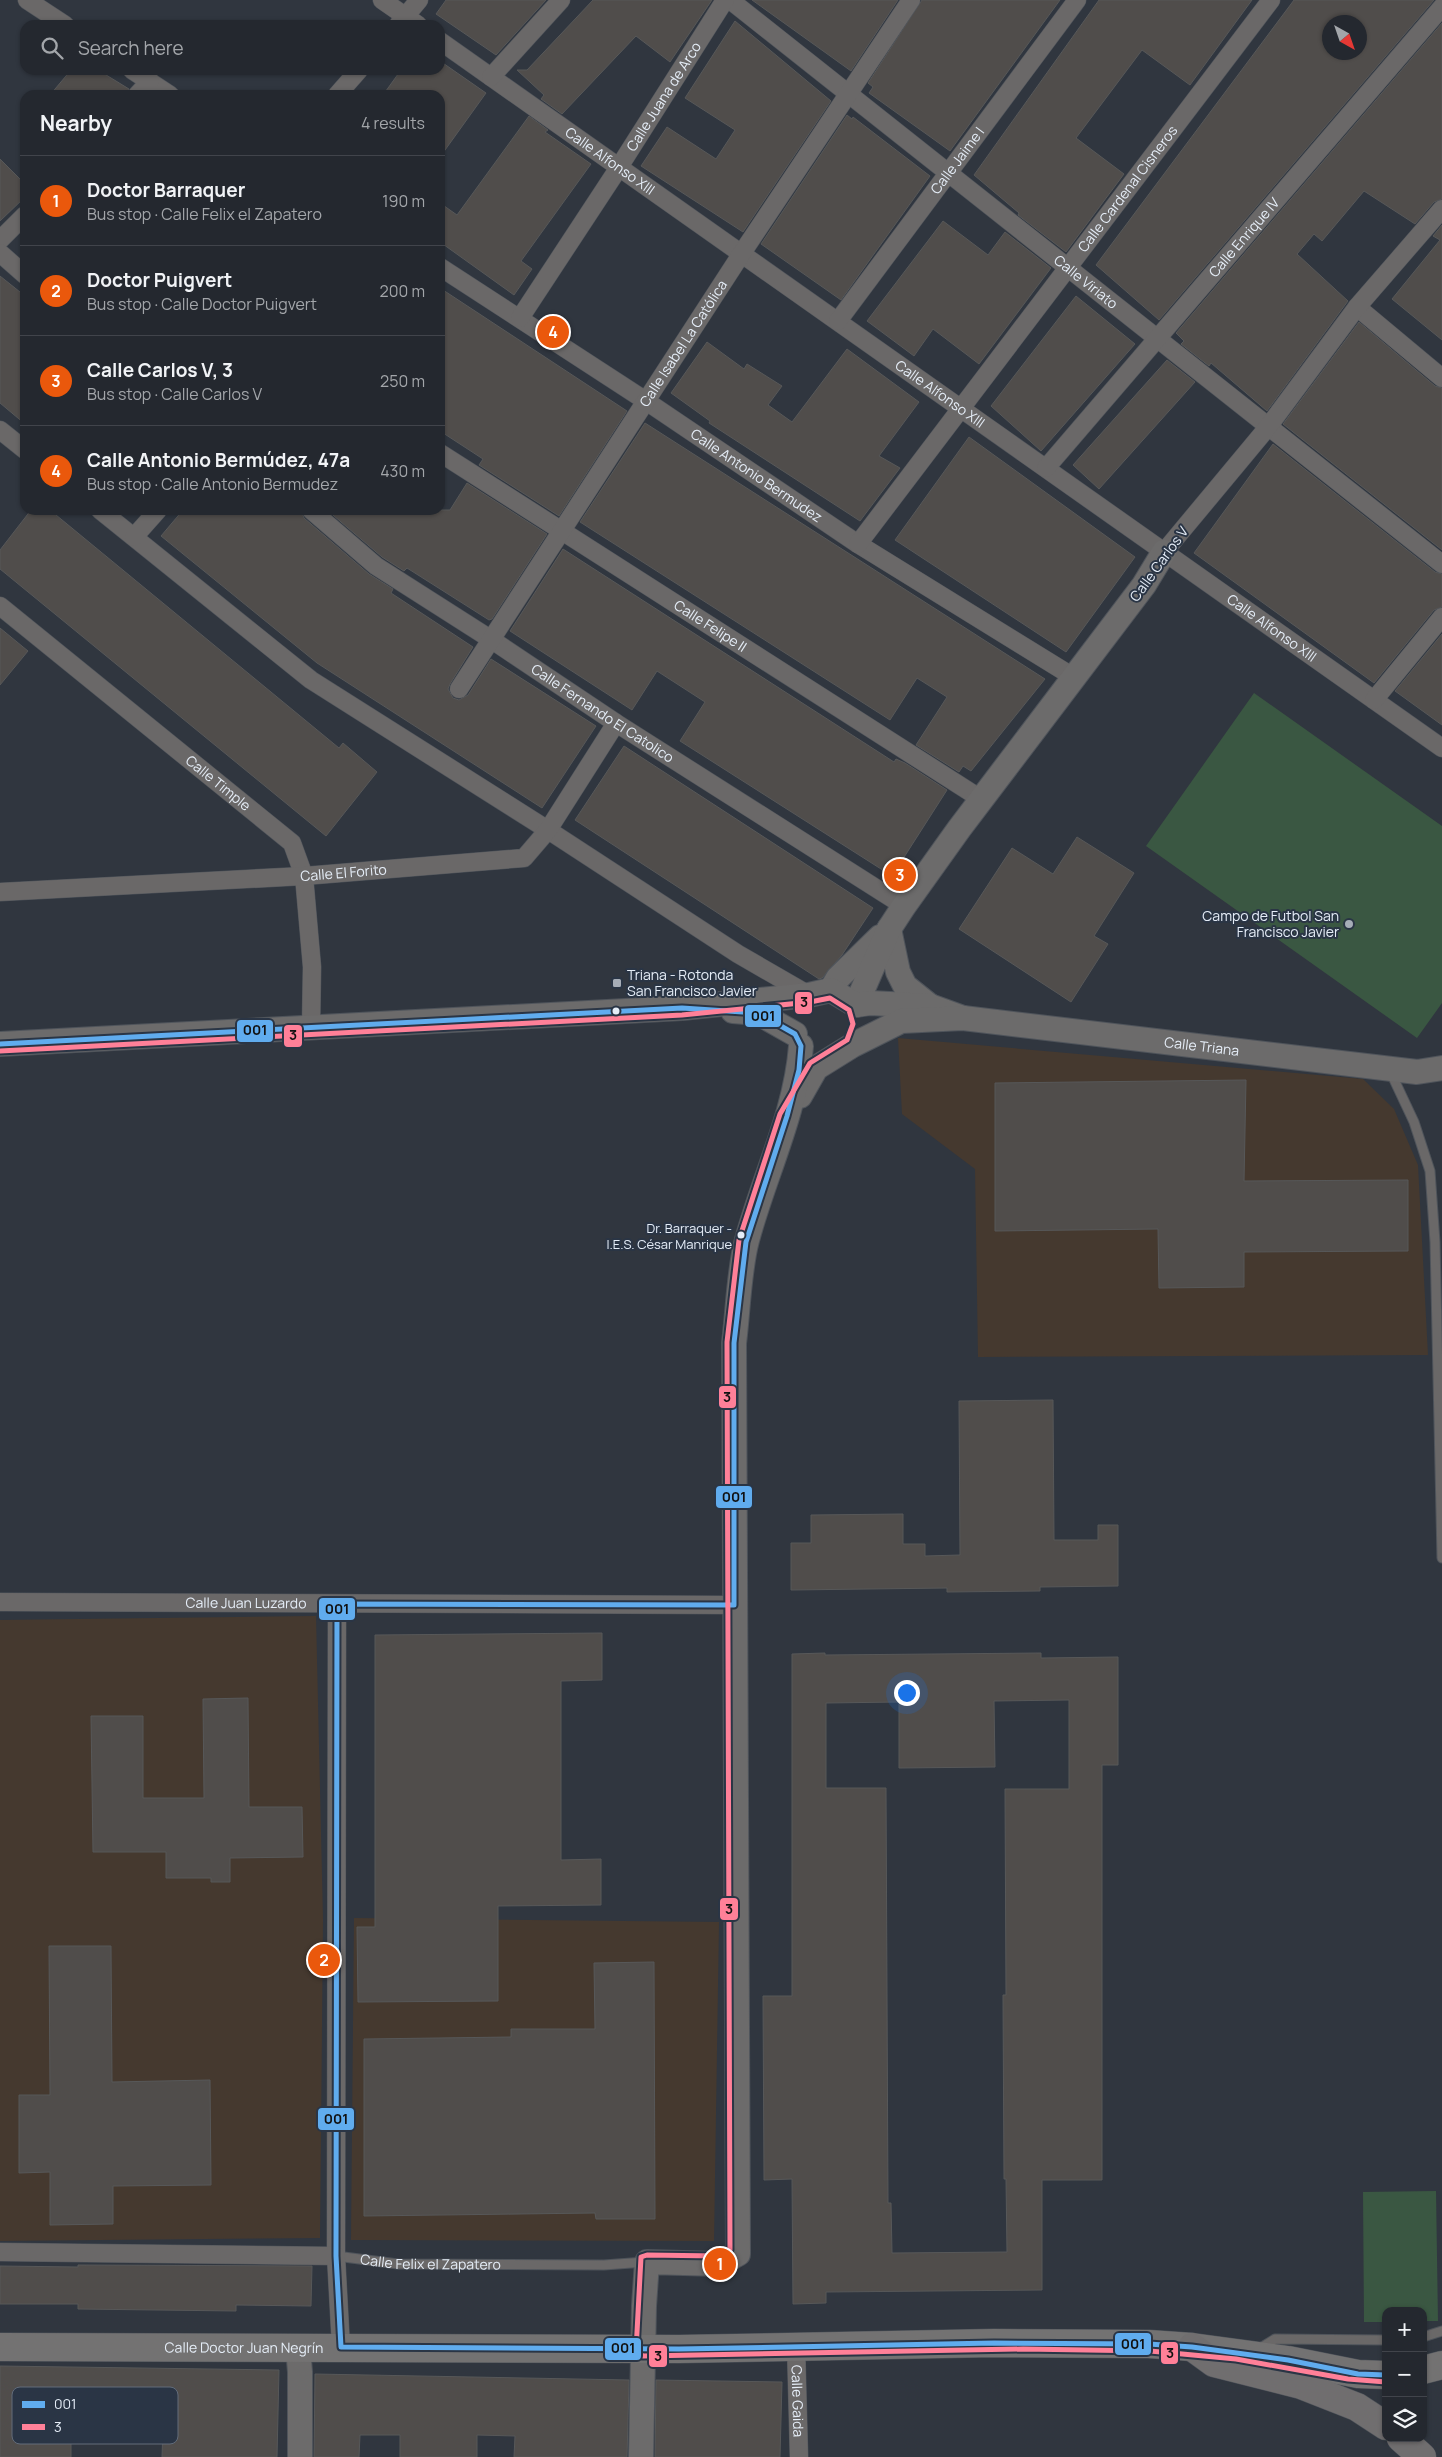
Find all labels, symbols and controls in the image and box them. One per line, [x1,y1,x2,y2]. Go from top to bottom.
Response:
north arrow [1322,15,1367,60]
search box [20,20,445,75]
icon: search [38,34,66,62]
text: Search here [78,35,184,61]
street label: Calle Juana de Arco [622,38,705,155]
text: Nearby [40,109,112,137]
text: 4 results [361,112,425,134]
street label: Calle Cardenal Cisneros [1073,121,1181,256]
street label: Calle Alfonso XIII [562,122,659,199]
street label: Calle Jaime I [926,123,988,198]
text: Doctor Barraquer [87,177,245,203]
text: 1 [52,190,60,212]
text: 190 m [382,190,425,212]
street label: Calle Enrique IV [1204,193,1284,281]
text: Bus stop · Calle Felix el Zapatero [87,203,322,225]
street label: Calle Viriato [1050,250,1122,313]
text: Doctor Puigvert [87,267,232,293]
street label: Calle Isabel La Católica [635,276,731,410]
text: 2 [51,280,61,302]
text: 200 m [380,280,425,302]
text: Bus stop · Calle Doctor Puigvert [87,293,317,315]
pin: 4 [537,313,569,351]
street label: Calle Alfonso XIII [892,355,989,432]
text: Calle Carlos V, 3 [87,357,233,383]
text: 3 [51,370,61,392]
text: 250 m [380,370,425,392]
text: Bus stop · Calle Carlos V [87,383,262,405]
street label: Calle Antonio Bermudez [687,424,826,526]
text: Calle Antonio Bermúdez, 47a [87,447,350,473]
text: 4 [51,460,61,482]
text: 430 m [380,460,425,482]
text: Bus stop · Calle Antonio Bermudez [87,473,338,495]
street label: Calle Carlos V [1125,522,1193,605]
street label: Calle Alfonso XIII [1223,589,1321,666]
street label: Calle Felipe II [671,595,751,656]
street label: Calle Fernando El Catolico [528,659,678,767]
street label: Calle Timple [182,751,255,815]
pin: 3 [884,856,916,894]
street label: Calle El Forito [300,859,387,885]
place label: Campo de Futbol San Francisco Javier [1202,906,1339,941]
marker: Campo de Futbol San Francisco Javier [1343,918,1355,930]
place label: Triana - Rotonda San Francisco Javier [627,965,757,1000]
marker: Triana - Rotonda San Francisco Javier [611,977,623,989]
line badge: 3 [794,991,813,1015]
text: 3 [800,992,808,1011]
line badge: 001 [744,1004,782,1028]
unlabelled marker [611,1006,621,1016]
text: 001 [751,1006,775,1025]
line badge: 001 [236,1019,274,1043]
text: 001 [243,1020,267,1039]
line badge: 3 [283,1024,303,1048]
text: 3 [289,1025,297,1044]
street label: Calle Triana [1163,1032,1240,1060]
place label: Dr. Barraquer - I.E.S. César Manrique [607,1219,732,1253]
marker: Dr. Barraquer - I.E.S. César Manrique [736,1230,746,1240]
line badge: 3 [718,1385,737,1409]
text: 3 [723,1387,731,1406]
line badge: 001 [715,1485,753,1509]
text: 001 [722,1487,746,1506]
street label: Calle Juan Luzardo [186,1593,306,1612]
line badge: 001 [318,1597,356,1621]
text: 001 [325,1599,349,1618]
your location [894,1680,920,1706]
line badge: 3 [719,1897,739,1921]
text: 3 [725,1899,733,1918]
pin: 2 [308,1941,340,1979]
line badge: 001 [317,2107,355,2131]
text: 001 [324,2109,348,2128]
pin: 1 [704,2245,736,2283]
street label: Calle Felix el Zapatero [359,2249,501,2273]
map controls [1382,2307,1427,2442]
button: + [1382,2307,1427,2352]
line badge: 001 [1114,2332,1152,2356]
text: 001 [1121,2334,1145,2353]
street label: Calle Doctor Juan Negrín [165,2337,323,2357]
line badge: 001 [604,2337,642,2361]
text: 001 [611,2338,635,2357]
line badge: 3 [1160,2341,1179,2365]
text: 3 [1166,2343,1174,2362]
line badge: 3 [648,2344,668,2368]
text: 3 [654,2346,662,2365]
button: − [1382,2352,1427,2397]
street label: Calle Gaida [788,2365,808,2437]
legend [12,2387,178,2444]
text: 001 [54,2394,77,2413]
button: layers [1382,2397,1427,2442]
text: 3 [54,2417,62,2436]

